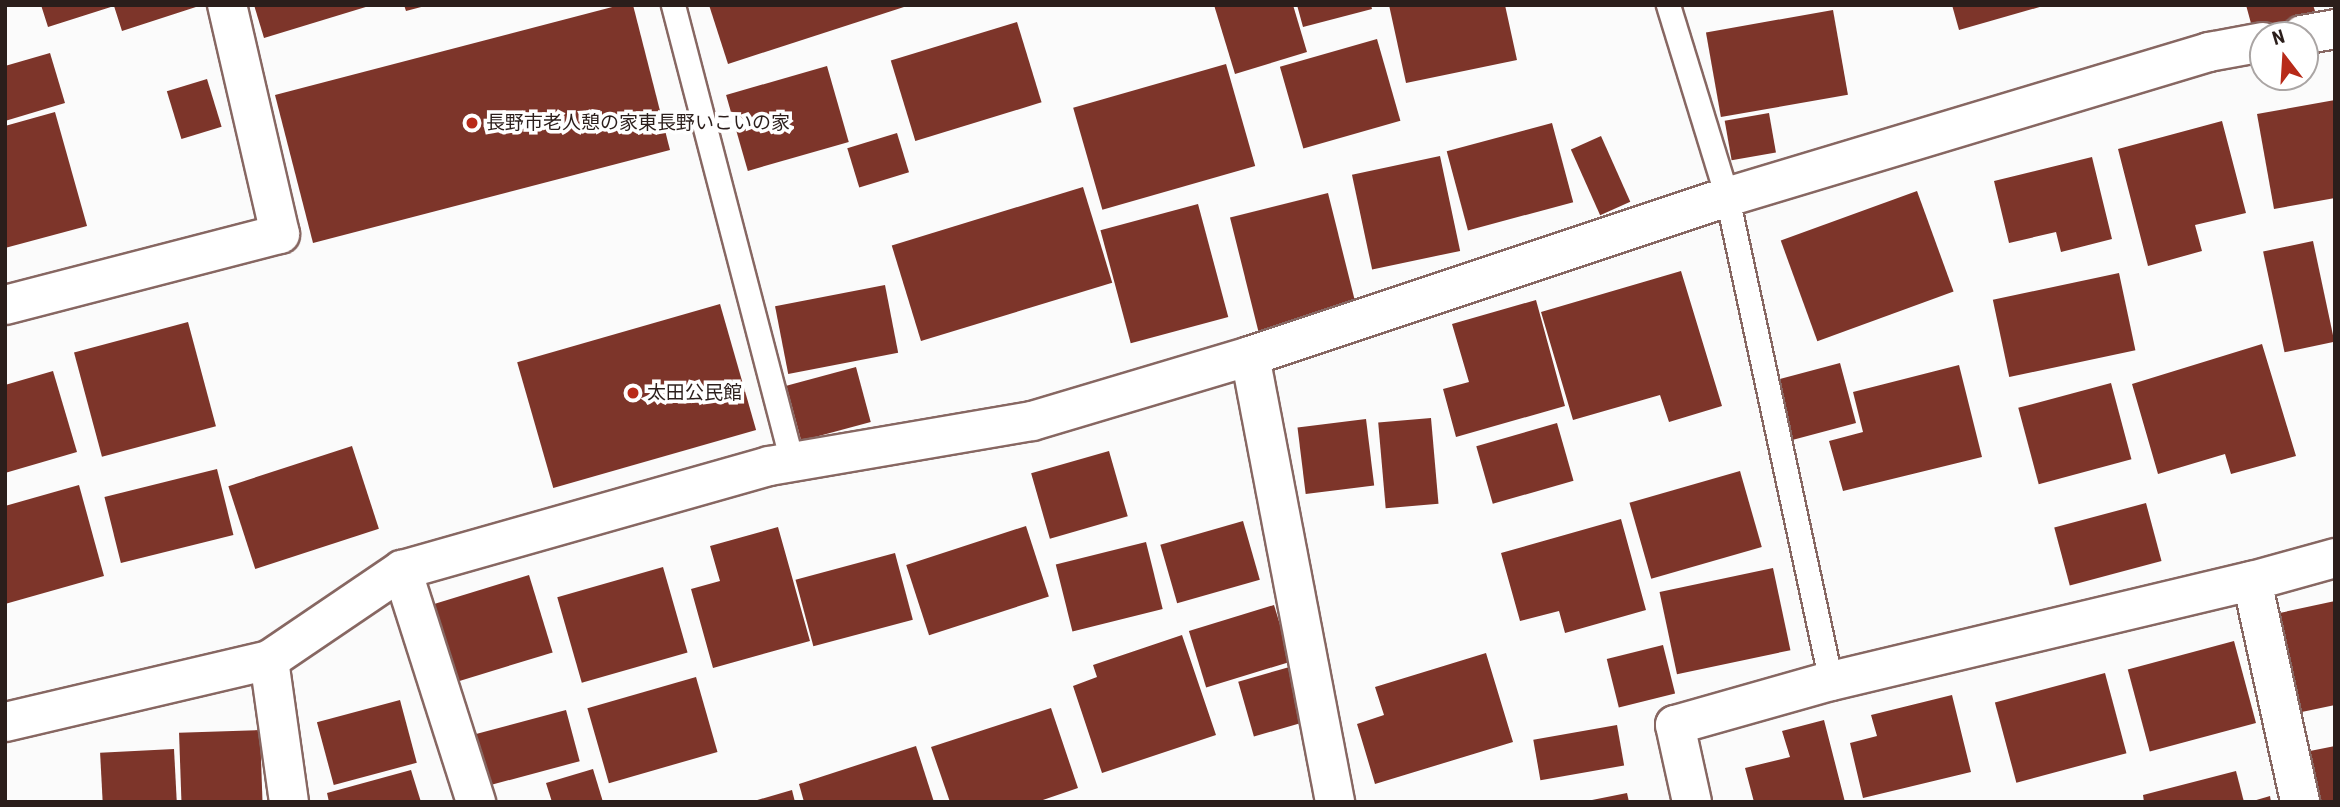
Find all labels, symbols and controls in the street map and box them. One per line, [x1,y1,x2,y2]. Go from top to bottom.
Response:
north arrow [2249,21,2319,91]
text: N [2269,25,2287,50]
place label: 長野市老人憩の家東長野いこいの家 [486,112,790,134]
marker: 長野市老人憩の家東長野いこいの家 [464,115,480,131]
place label: 太田公民館 [647,382,742,404]
marker: 太田公民館 [625,385,641,401]

